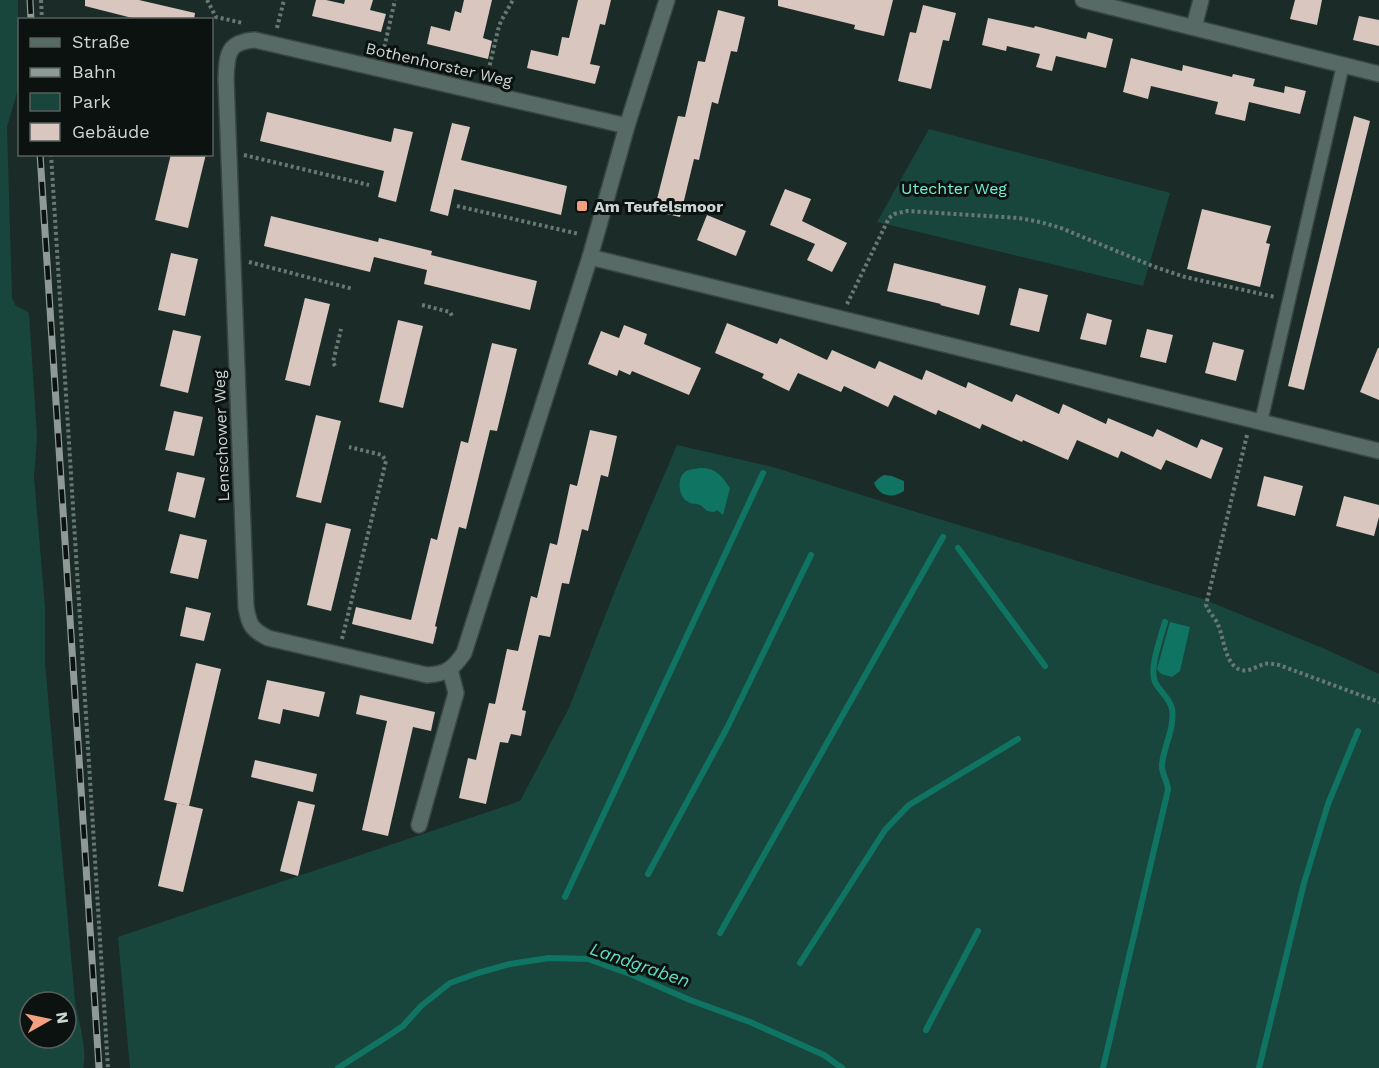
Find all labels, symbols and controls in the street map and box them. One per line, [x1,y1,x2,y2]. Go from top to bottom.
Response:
legend [18,18,213,156]
text: Straße [72,31,130,52]
street label: Bothenhorster Weg [364,38,514,91]
text: Bahn [72,61,116,82]
text: Park [72,91,111,112]
text: Gebäude [72,121,150,142]
park label: Utechter Weg [901,179,1007,198]
place label: Am Teufelsmoor [594,197,723,216]
marker: Am Teufelsmoor [575,199,589,213]
street label: Lenschower Weg [210,370,233,502]
water label: Landgraben [588,938,693,991]
north arrow [18,990,78,1050]
text: N [52,1010,73,1025]

